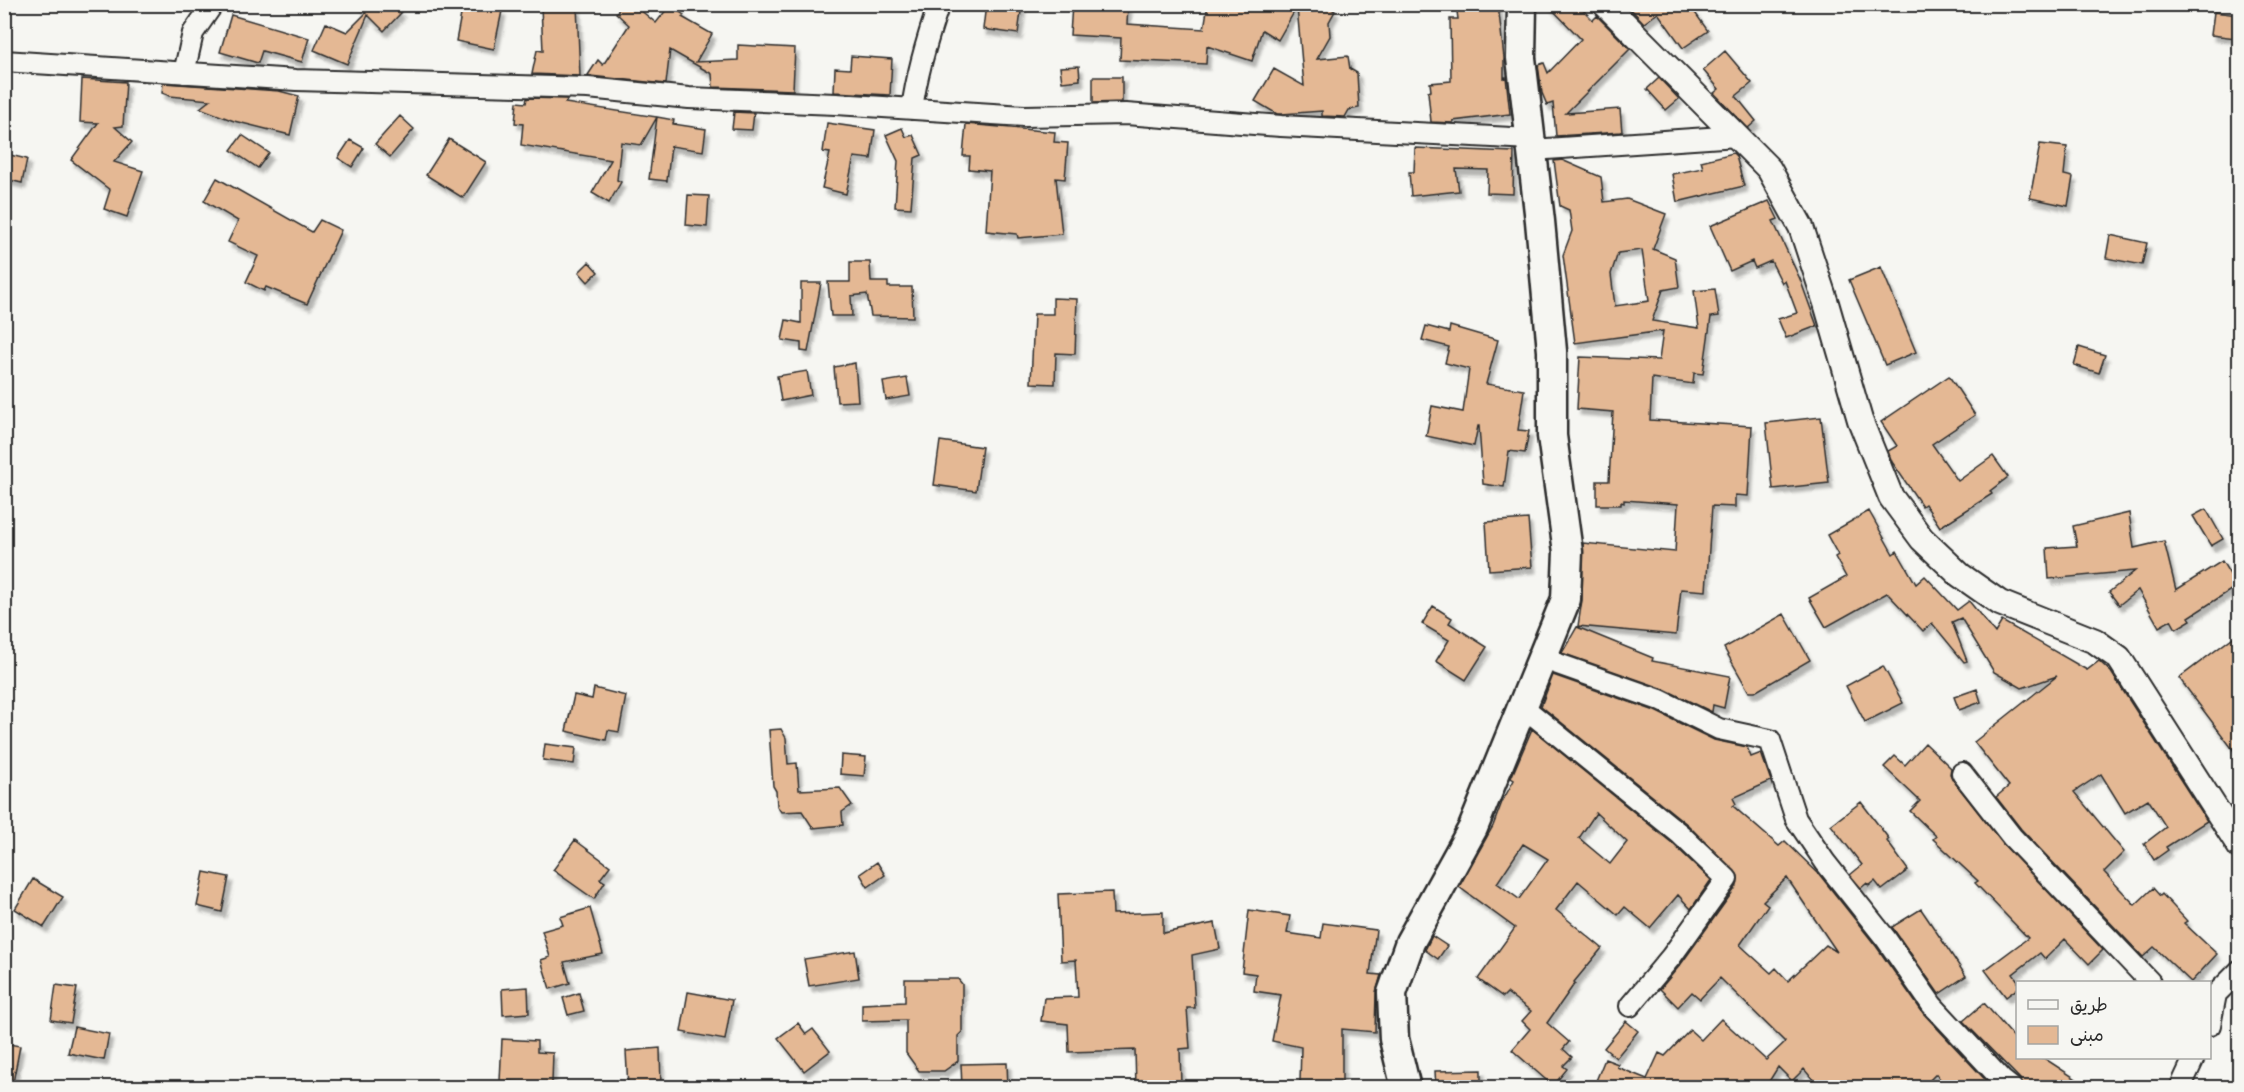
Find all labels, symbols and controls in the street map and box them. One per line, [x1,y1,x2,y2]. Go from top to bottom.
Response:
legend [2016,981,2211,1059]
text: طريق [2070,992,2108,1017]
text: مبنى [2070,1022,2104,1047]

